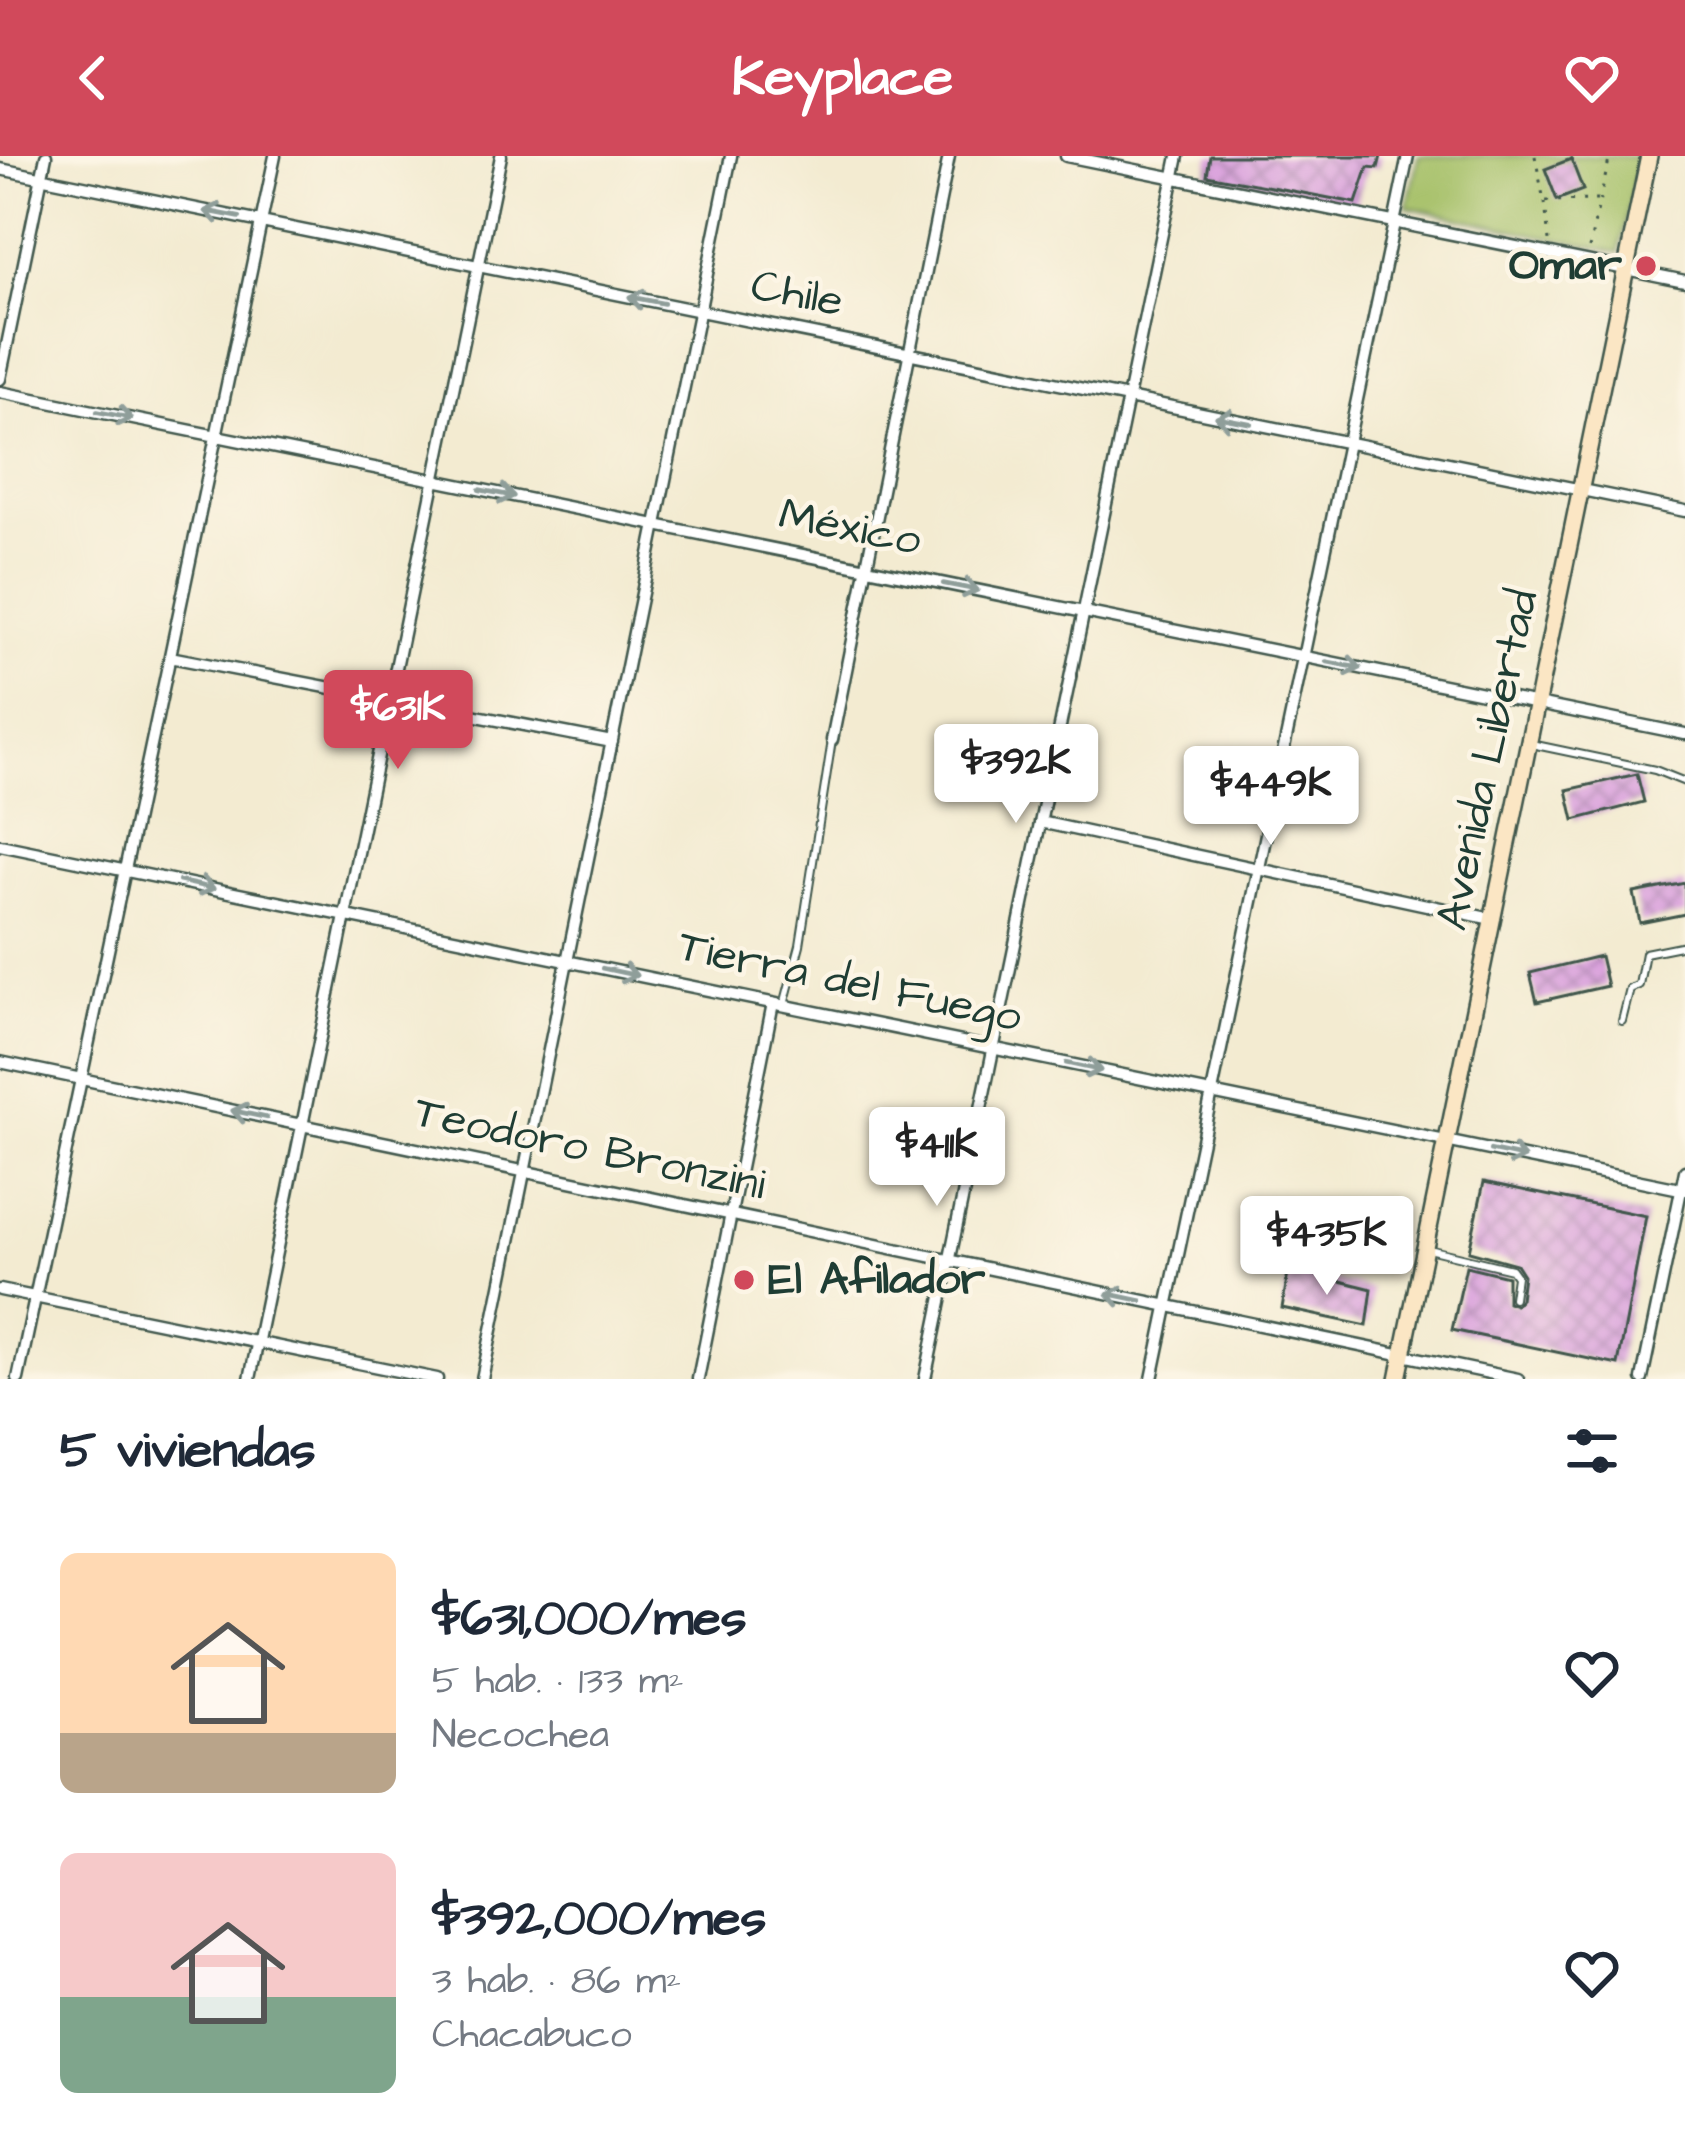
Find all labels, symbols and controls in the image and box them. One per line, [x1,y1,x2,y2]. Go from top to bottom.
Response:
text: Keyplace [732,41,953,116]
icon: back [60,45,126,111]
icon: heart [1559,45,1625,111]
one-way arrow [204,202,243,224]
place label: Omar [1509,235,1622,297]
marker: Omar [1633,253,1659,279]
street label: Chile [746,255,848,333]
one-way arrow [627,288,666,310]
one-way arrow [95,405,133,428]
one-way arrow [1215,408,1254,430]
one-way arrow [476,483,515,505]
street label: México [774,484,926,572]
one-way arrow [941,577,980,599]
street label: Avenida Libertad [1422,584,1554,936]
one-way arrow [1324,654,1362,677]
pin: $631K [314,670,482,772]
text: $631K [351,682,445,736]
pin: $392K [932,724,1100,826]
text: $392K [961,736,1071,790]
pin: $449K [1187,746,1355,848]
text: $449K [1211,758,1331,812]
one-way arrow [176,875,215,897]
street label: Tierra del Fuego [673,915,1027,1049]
one-way arrow [600,962,639,984]
one-way arrow [1064,1057,1103,1079]
street label: Teodoro Bronzini [409,1082,771,1217]
one-way arrow [230,1102,268,1125]
pin: $411K [853,1107,1021,1209]
text: $411K [896,1119,978,1173]
one-way arrow [1487,1144,1526,1166]
pin: $435K [1243,1196,1411,1298]
text: $435K [1267,1208,1387,1262]
place label: El Afilador [768,1249,985,1311]
marker: El Afilador [731,1267,757,1293]
one-way arrow [1105,1284,1143,1307]
text: 5 viviendas [60,1416,316,1487]
icon: filters [1559,1418,1625,1484]
text: $631,000/mes [432,1584,747,1655]
icon: home [156,1601,300,1745]
icon: heart [1559,1640,1625,1706]
text: 5 hab. · 133 m² [432,1655,684,1709]
text: Necochea [432,1709,609,1763]
text: $392,000/mes [432,1884,766,1955]
icon: home [156,1901,300,2045]
icon: heart [1559,1940,1625,2006]
text: 3 hab. · 86 m² [432,1955,681,2009]
text: Chacabuco [432,2009,632,2063]

